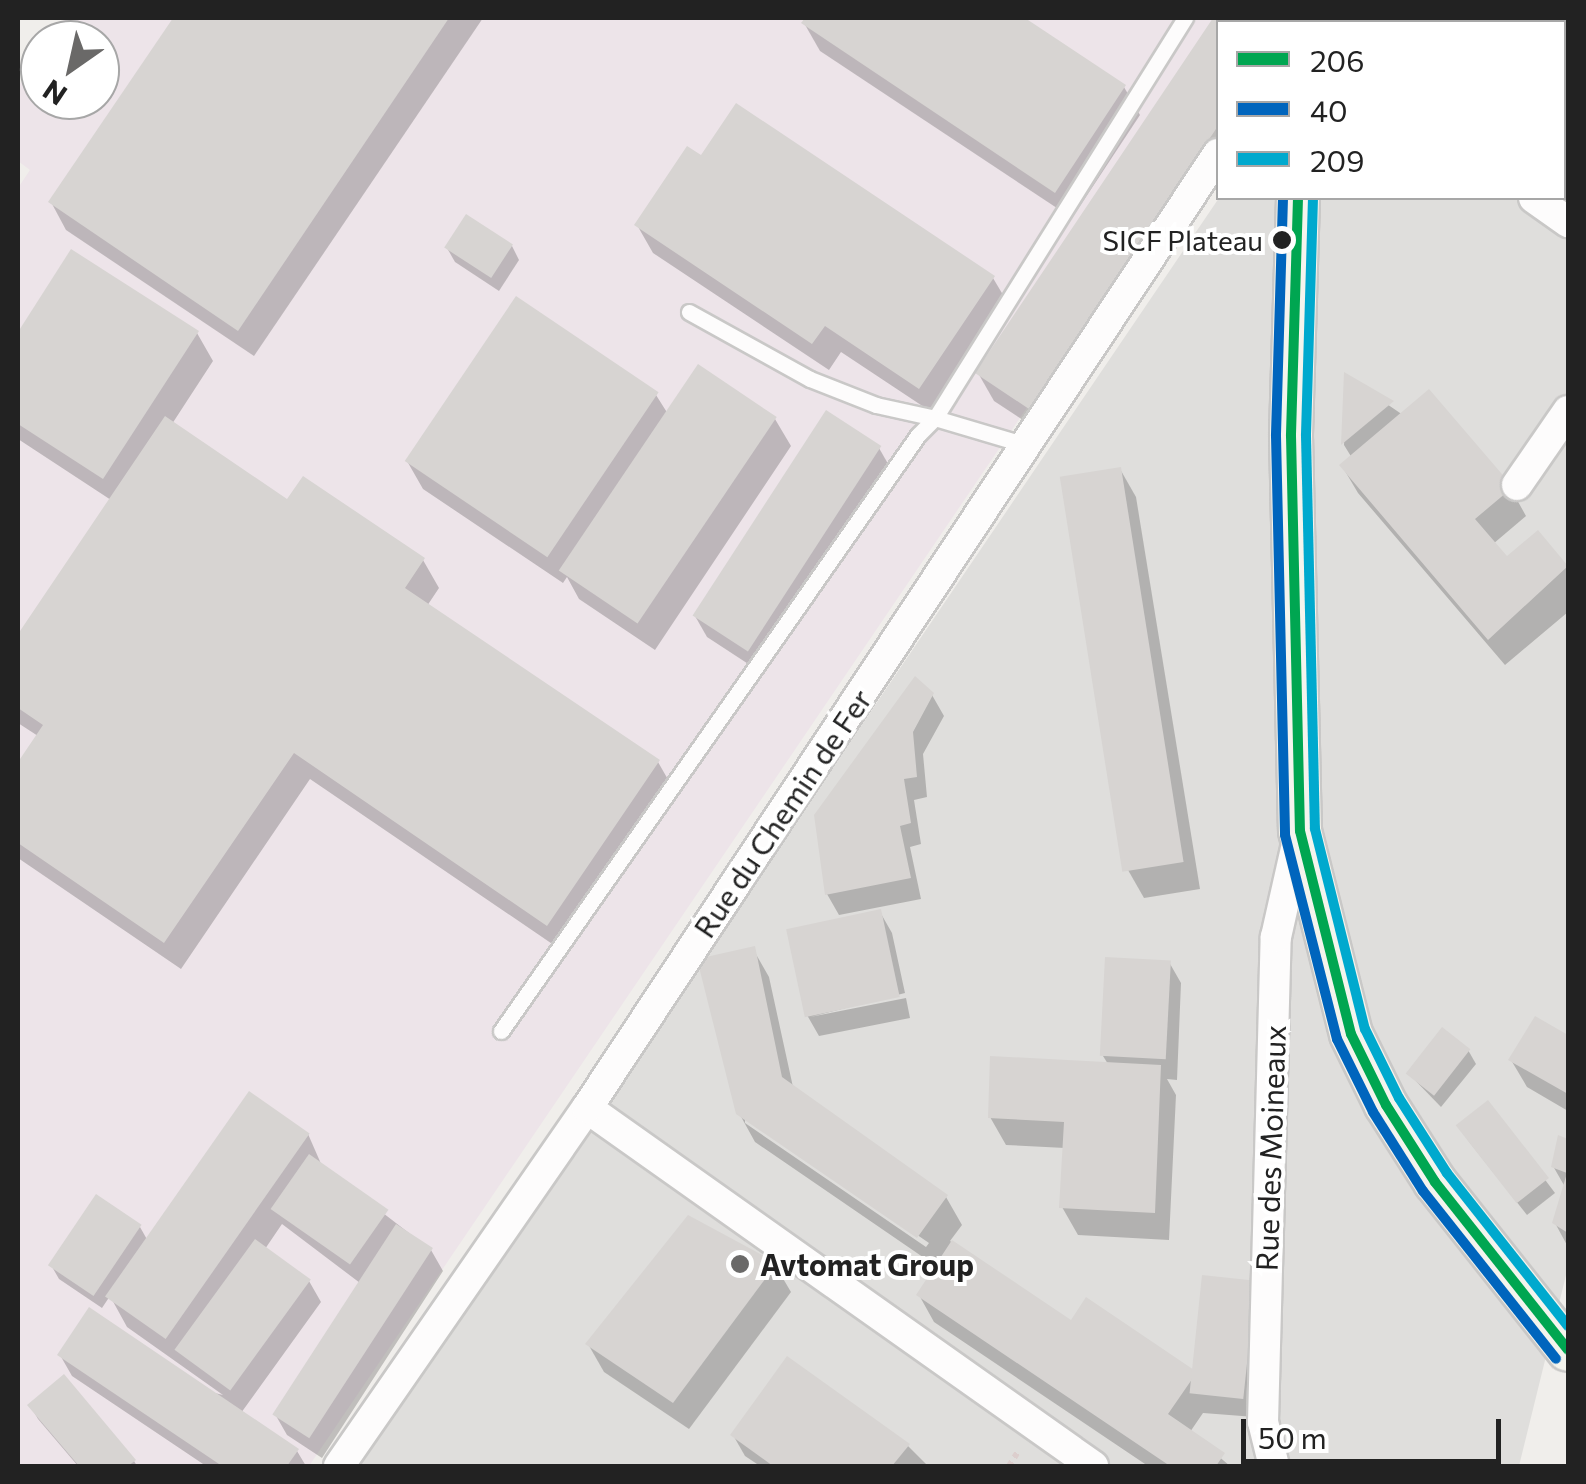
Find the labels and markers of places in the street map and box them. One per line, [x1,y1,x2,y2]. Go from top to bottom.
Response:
place label: SICF Plateau [1102,223,1263,257]
marker: SICF Plateau [1272,230,1292,250]
place label: Avtomat Group [760,1246,974,1282]
marker: Avtomat Group [729,1253,751,1275]

